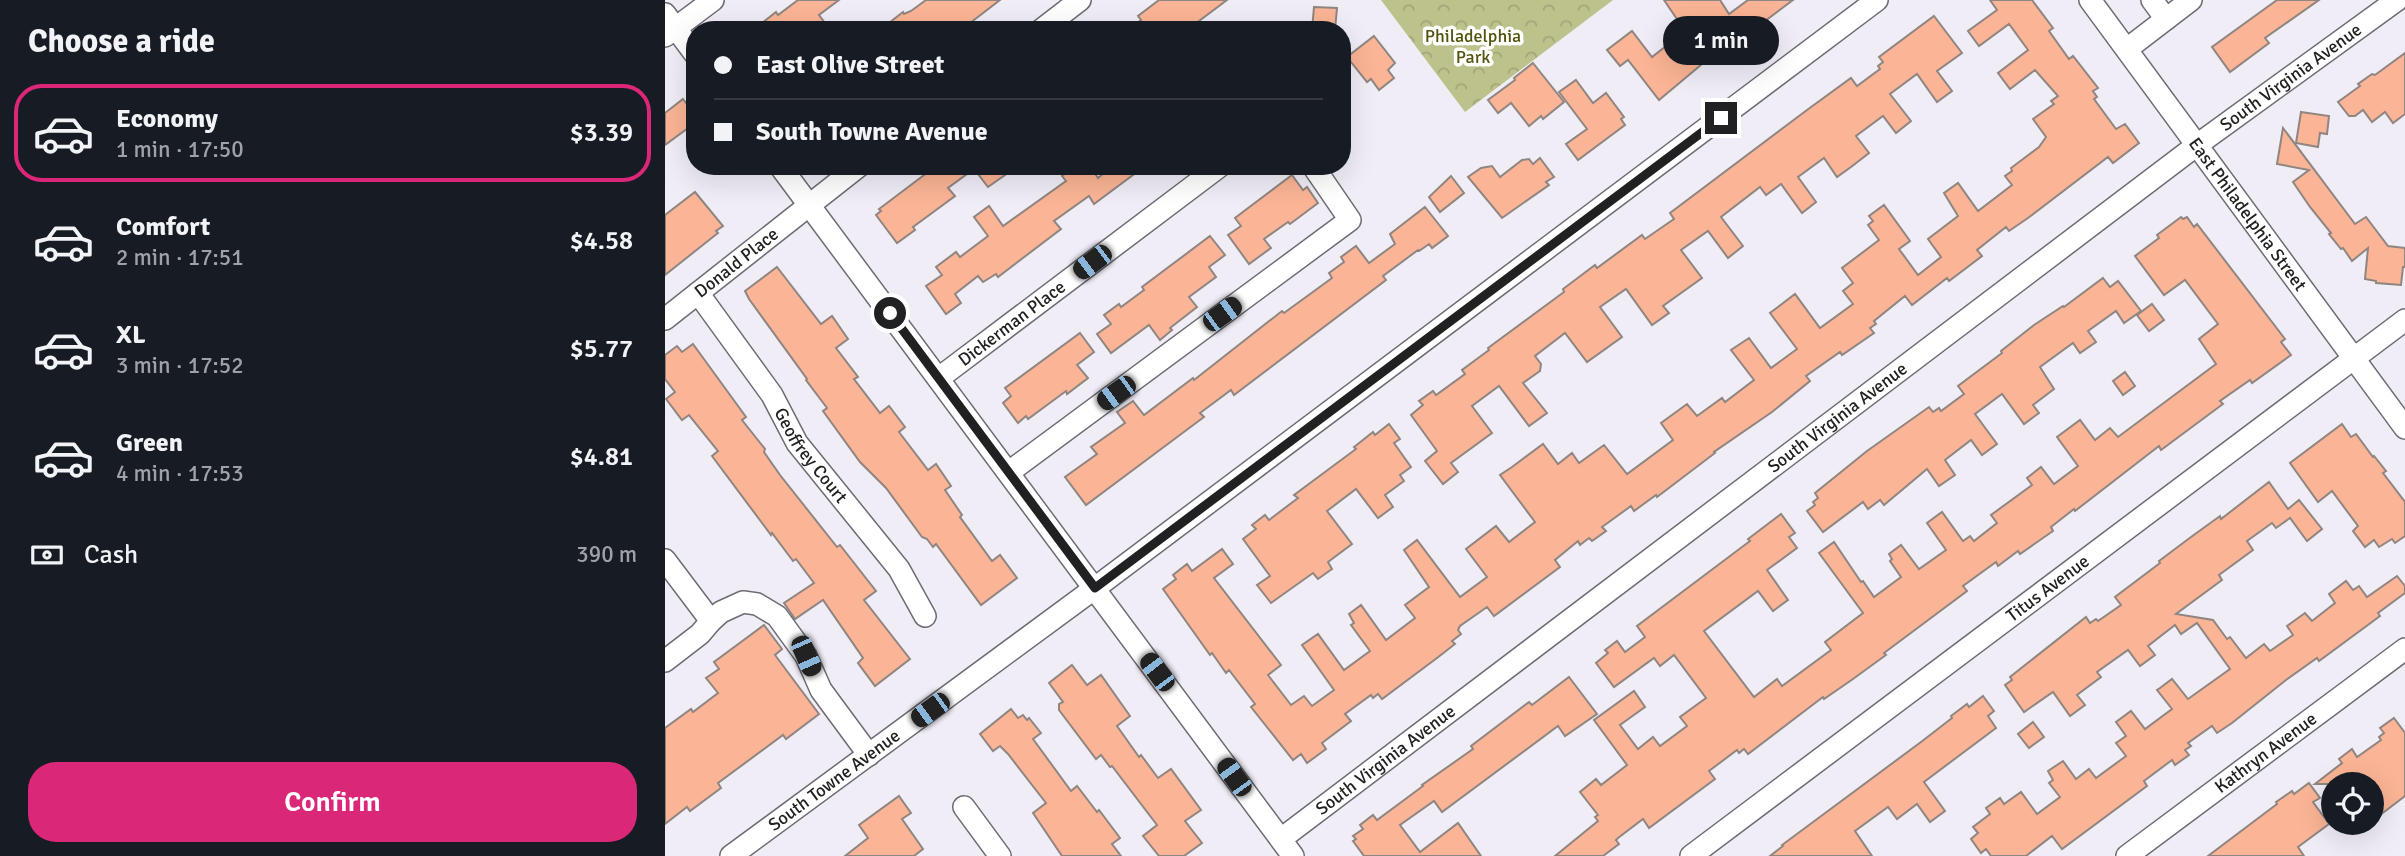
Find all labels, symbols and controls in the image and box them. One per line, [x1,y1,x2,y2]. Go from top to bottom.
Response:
callout: 1 min [1663,17,1779,66]
street label: South Virginia Avenue [2216,18,2366,136]
text: Choose a ride [28,22,215,61]
park label: Philadelphia Park [1425,25,1521,68]
text: 1 min [1693,26,1749,55]
text: East Olive Street [756,49,944,81]
icon: car [32,102,95,165]
route end [1705,102,1737,134]
text: Economy [116,103,218,135]
text: South Towne Avenue [756,116,988,148]
text: $3.39 [570,117,633,149]
street label: East Philadelphia Street [2184,133,2311,295]
text: 1 min · 17:50 [116,135,244,164]
icon: car [32,210,95,273]
text: Comfort [116,211,210,243]
street label: Donald Place [690,223,783,302]
text: $4.58 [570,225,633,257]
car [1069,241,1116,283]
text: 2 min · 17:51 [116,243,244,272]
street label: Dickerman Place [954,276,1070,371]
car [1199,293,1246,335]
route start [874,297,906,329]
icon: car [32,318,95,381]
text: XL [116,319,146,351]
text: $5.77 [570,333,633,365]
text: 3 min · 17:52 [116,351,244,380]
street label: South Virginia Avenue [1763,358,1912,477]
car [1093,372,1140,414]
street label: Geoffrey Court [770,404,852,508]
icon: car [32,426,95,489]
text: Green [116,427,183,459]
text: $4.81 [570,441,633,473]
text: 4 min · 17:53 [116,459,244,488]
icon: cash [28,536,66,574]
text: Cash [84,539,138,571]
text: 390 m [576,540,637,569]
street label: Titus Avenue [2002,550,2093,626]
car [788,633,825,679]
car [1136,649,1179,695]
car [907,689,954,731]
street label: South Virginia Avenue [1311,700,1460,820]
street label: Kathryn Avenue [2210,708,2321,798]
street label: South Towne Avenue [764,724,904,836]
car [1214,754,1255,800]
button: Confirm [28,762,637,842]
map controls [2321,772,2384,835]
button: locate [2321,772,2384,835]

